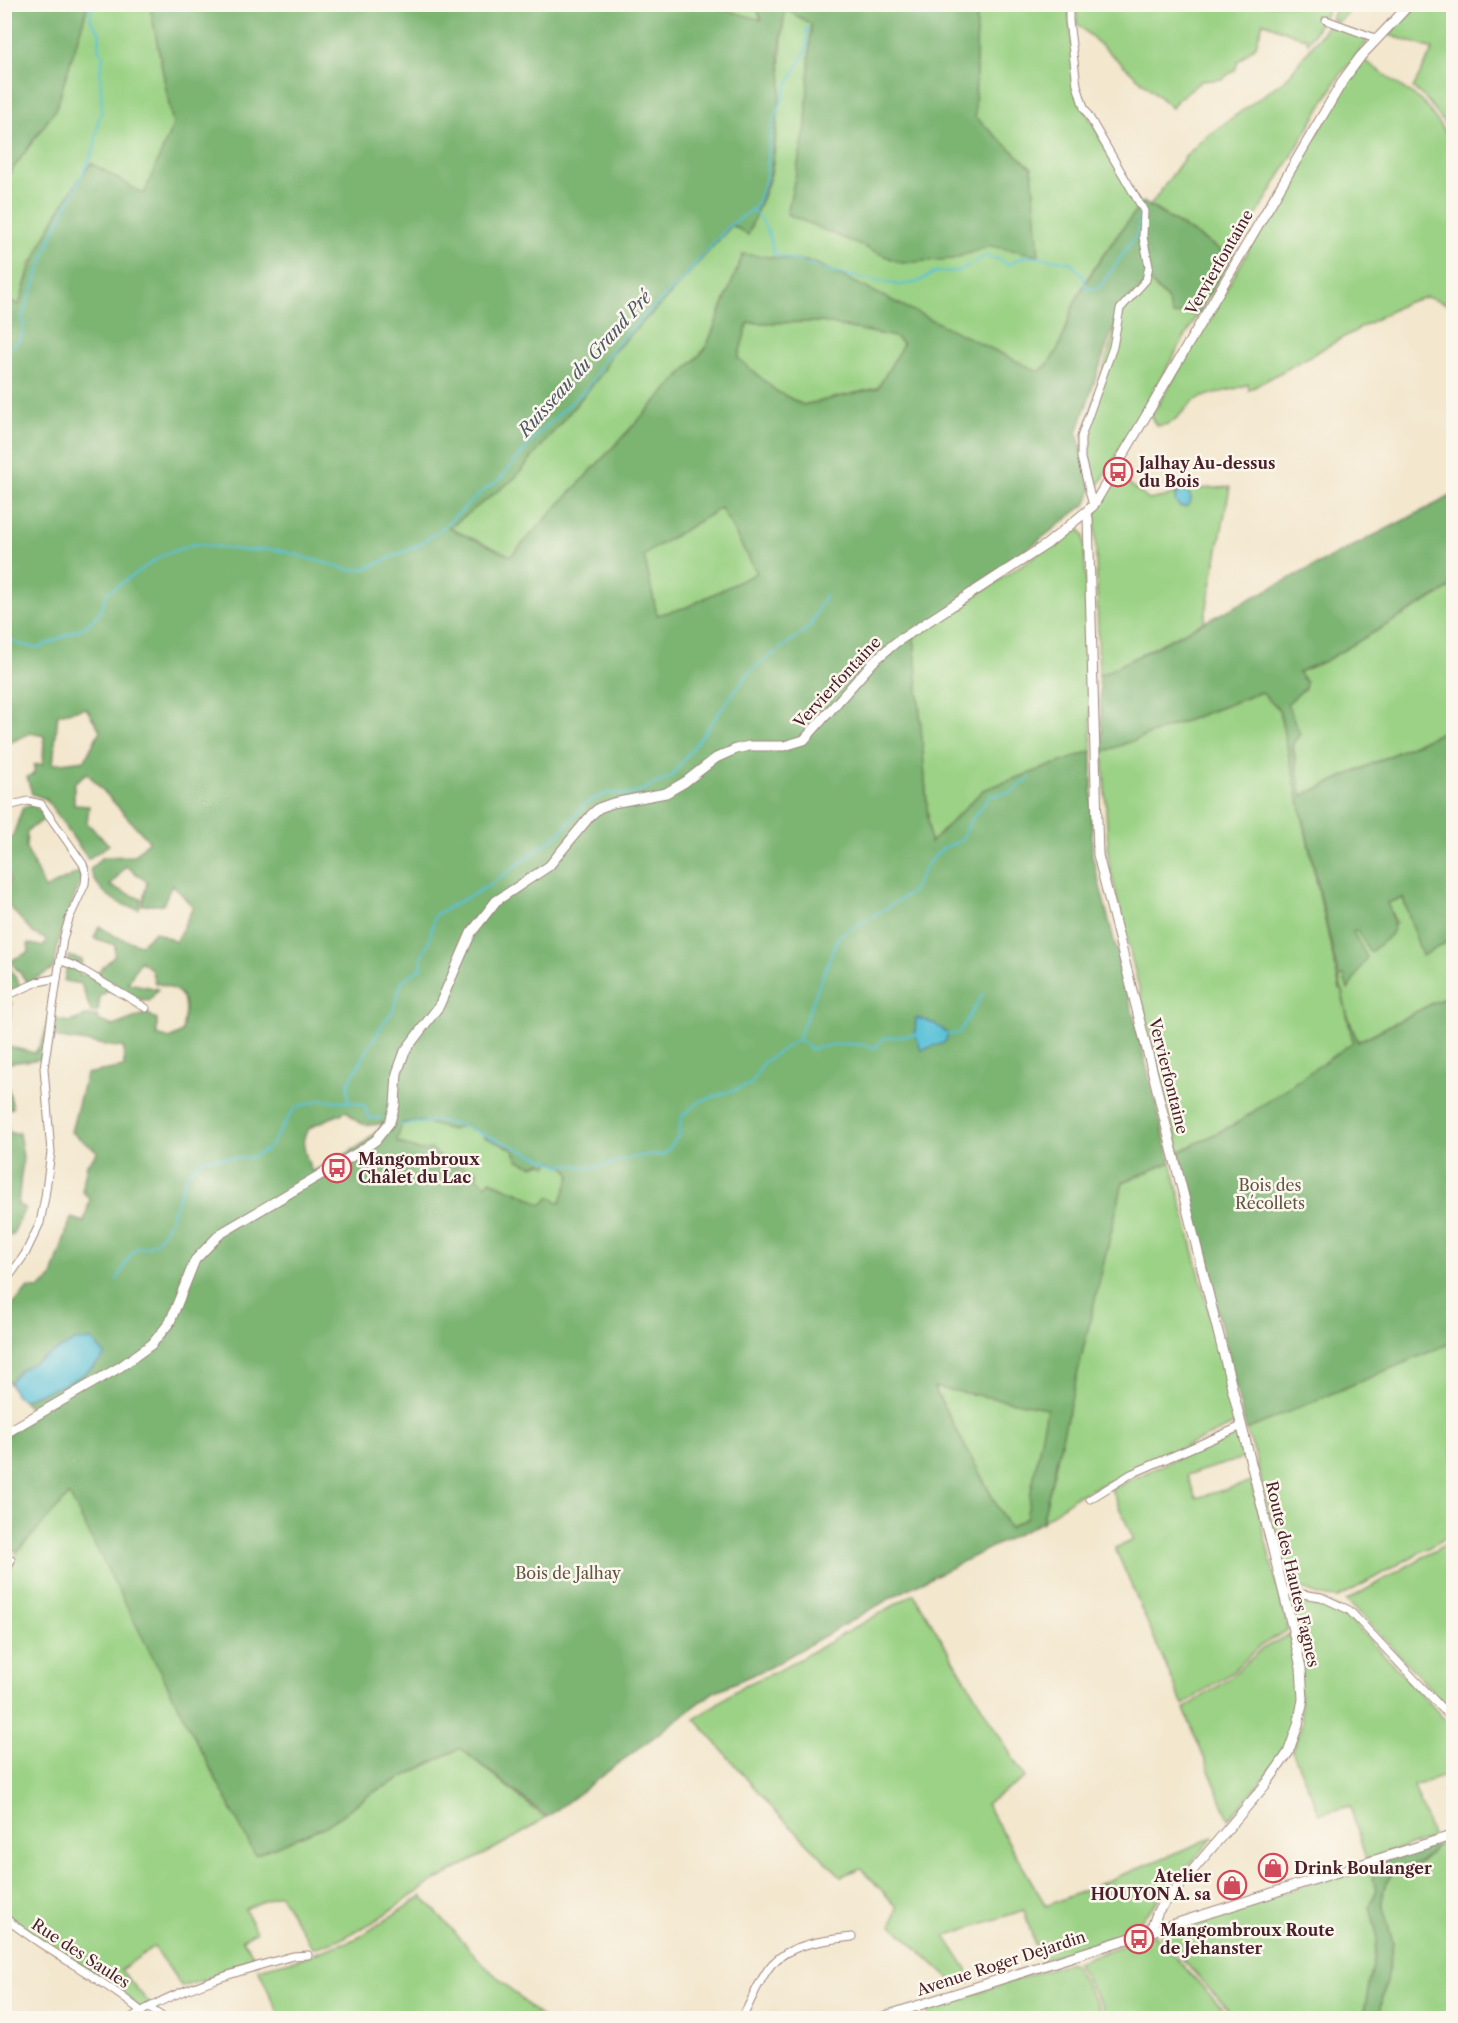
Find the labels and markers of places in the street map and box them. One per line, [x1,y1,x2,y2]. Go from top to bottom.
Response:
place label: Jalhay Au-dessus du Bois [1136,453,1276,491]
bus stop icon: Jalhay Au-dessus du Bois [1102,456,1134,488]
place label: Mangombroux Châlet du Lac [358,1149,480,1187]
bus stop icon: Mangombroux Châlet du Lac [321,1152,353,1184]
shop icon: Drink Boulanger [1257,1852,1289,1884]
place label: Drink Boulanger [1294,1858,1432,1878]
place label: Atelier HOUYON A. sa [1090,1866,1212,1904]
shop icon: Atelier HOUYON A. sa [1216,1869,1248,1901]
place label: Mangombroux Route de Jehanster [1160,1920,1335,1958]
bus stop icon: Mangombroux Route de Jehanster [1123,1923,1155,1955]

